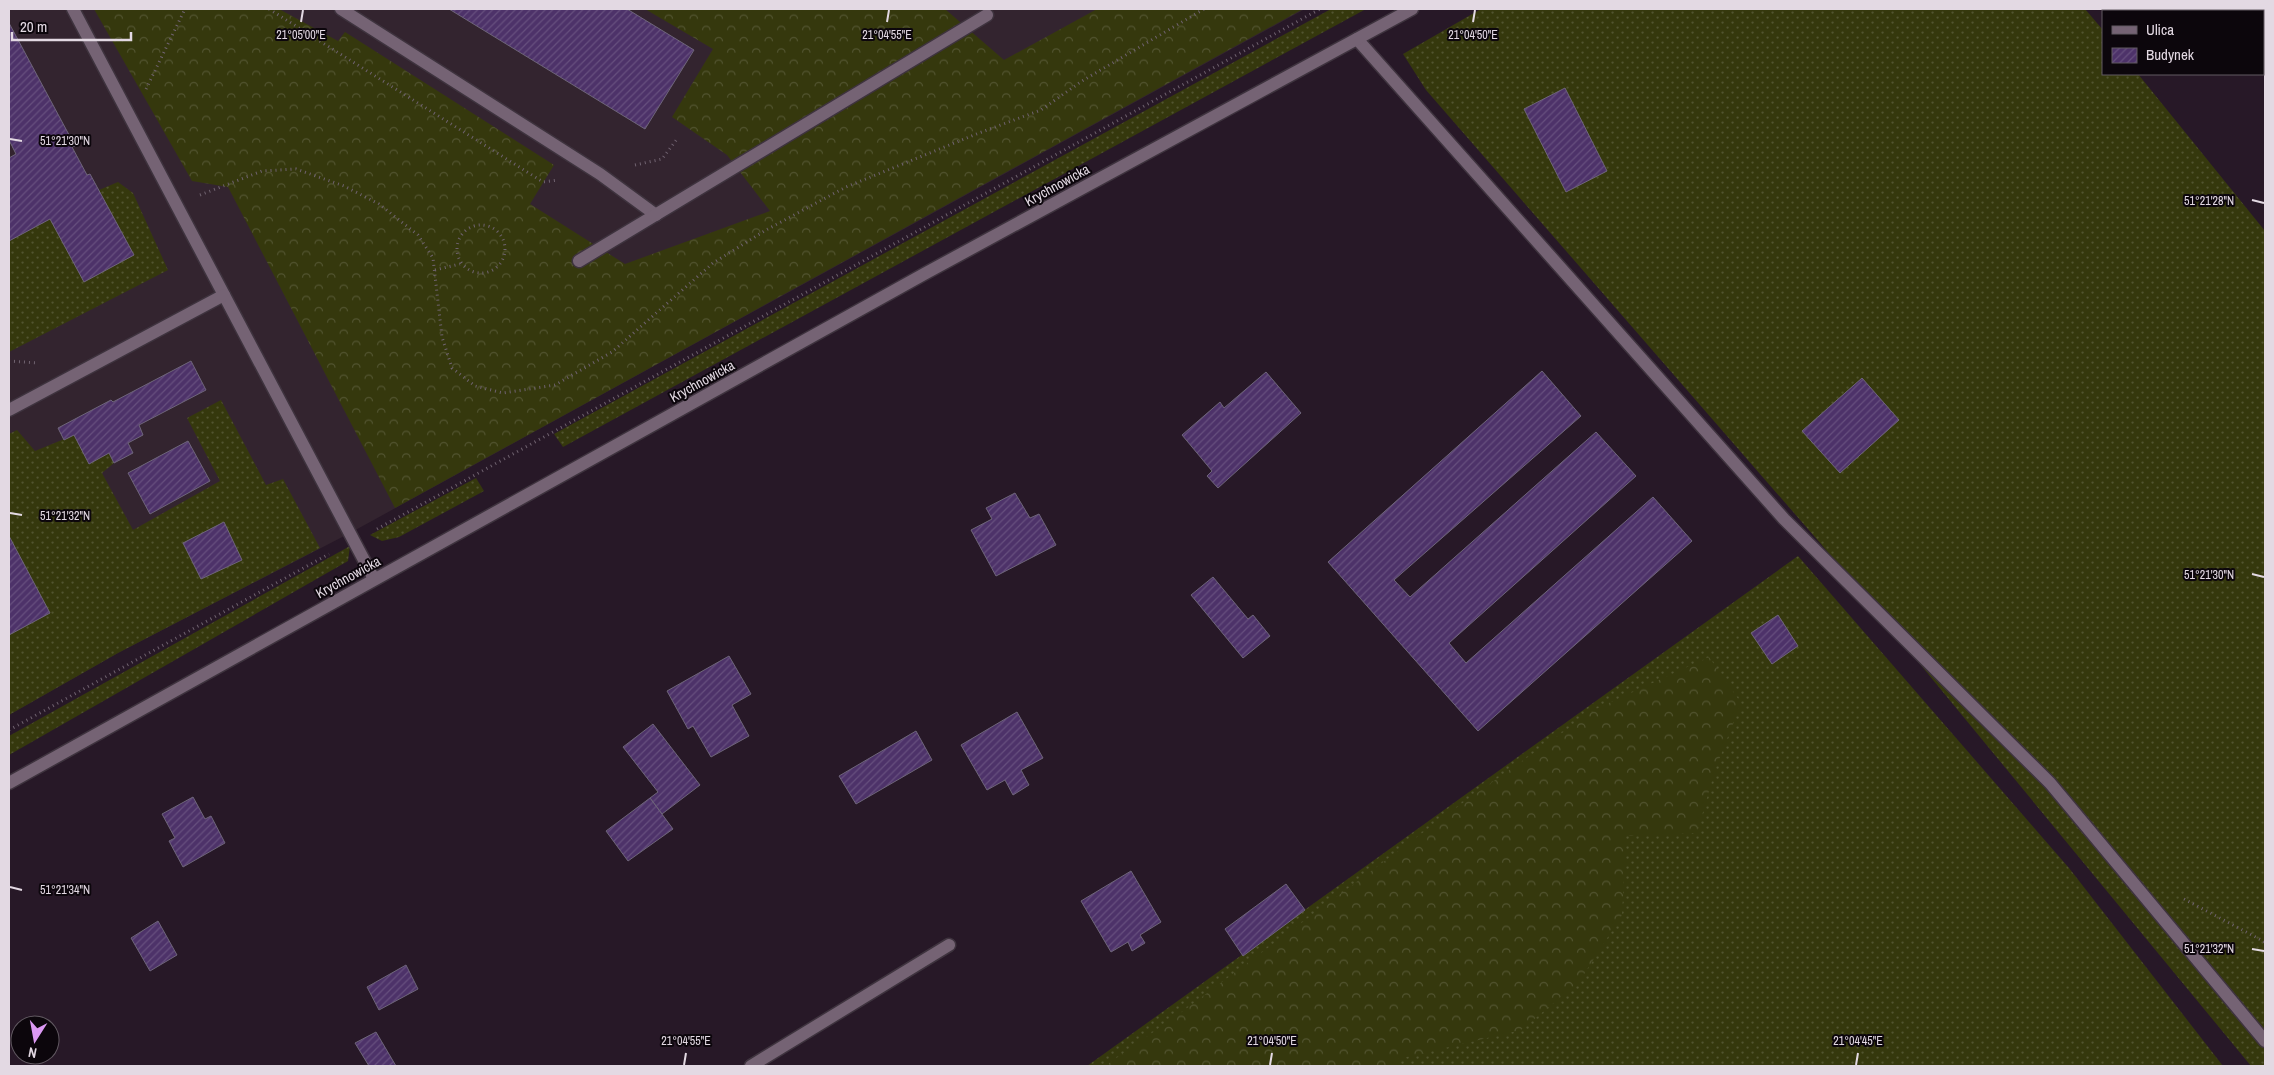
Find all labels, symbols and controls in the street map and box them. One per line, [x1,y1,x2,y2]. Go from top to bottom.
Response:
scale bar [12,10,131,42]
legend [2102,10,2264,75]
text: 20 m [20,16,47,37]
text: Ulica [2146,19,2174,40]
text: 21°05'00"E [276,27,326,43]
text: 21°04'55"E [862,27,912,43]
text: 21°04'50"E [1448,27,1498,43]
text: Budynek [2146,44,2195,65]
text: 51°21'30"N [40,133,90,149]
street label: Krychnowicka [1021,160,1093,210]
text: 51°21'28"N [2184,193,2234,209]
street label: Krychnowicka [666,356,738,406]
text: 51°21'32"N [40,508,90,524]
street label: Krychnowicka [312,552,384,602]
text: 51°21'30"N [2184,567,2234,583]
text: 51°21'34"N [40,882,90,898]
text: 51°21'32"N [2184,941,2234,957]
north arrow [10,1015,60,1065]
text: 21°04'55"E [661,1033,711,1049]
text: 21°04'50"E [1247,1033,1297,1049]
text: 21°04'45"E [1833,1033,1883,1049]
text: N [27,1043,38,1062]

